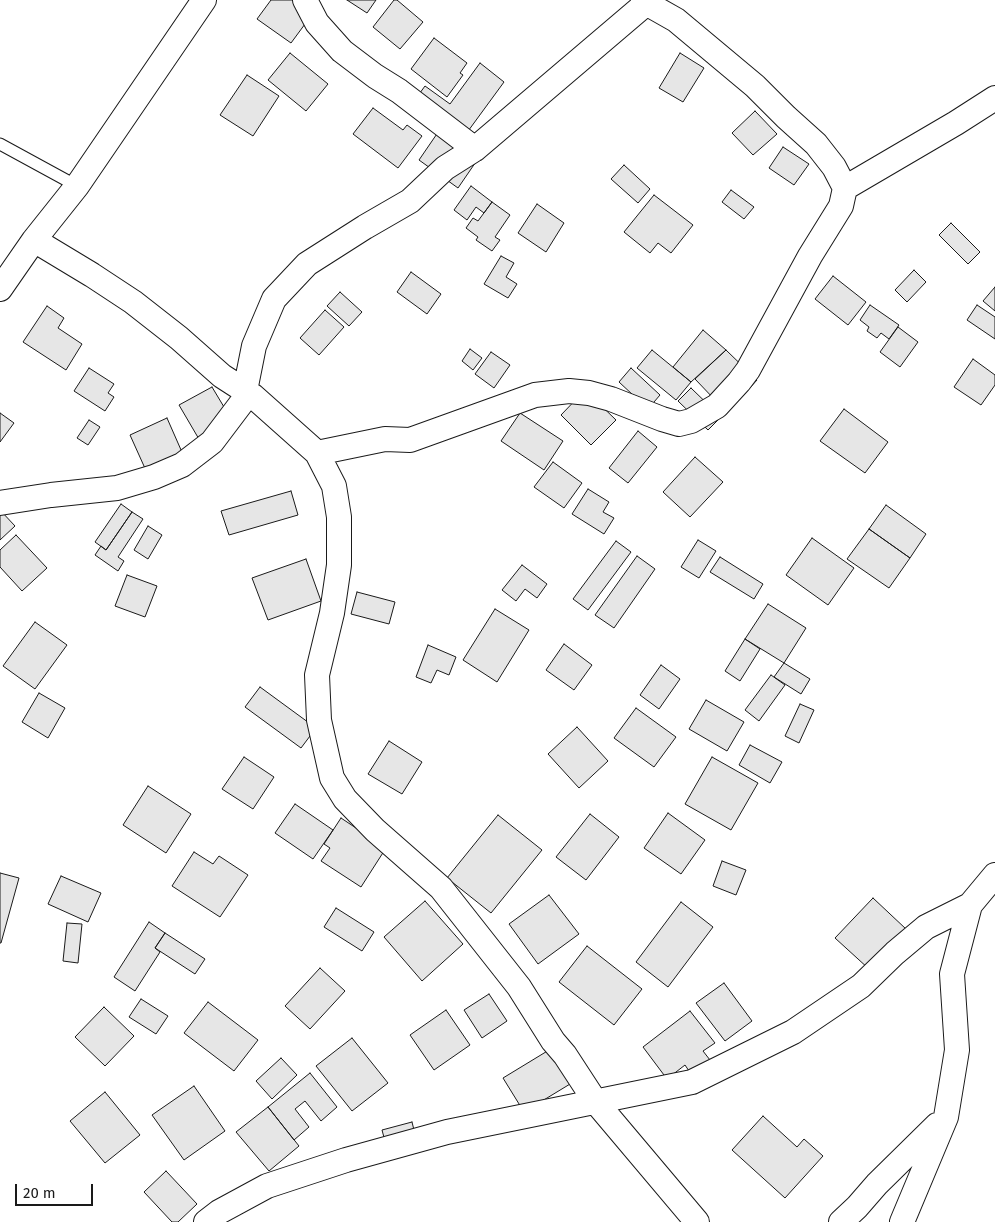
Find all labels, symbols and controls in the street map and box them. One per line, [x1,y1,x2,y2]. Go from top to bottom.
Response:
scale bar [18,1174,95,1206]
text: 20 m [23,1184,56,1202]

